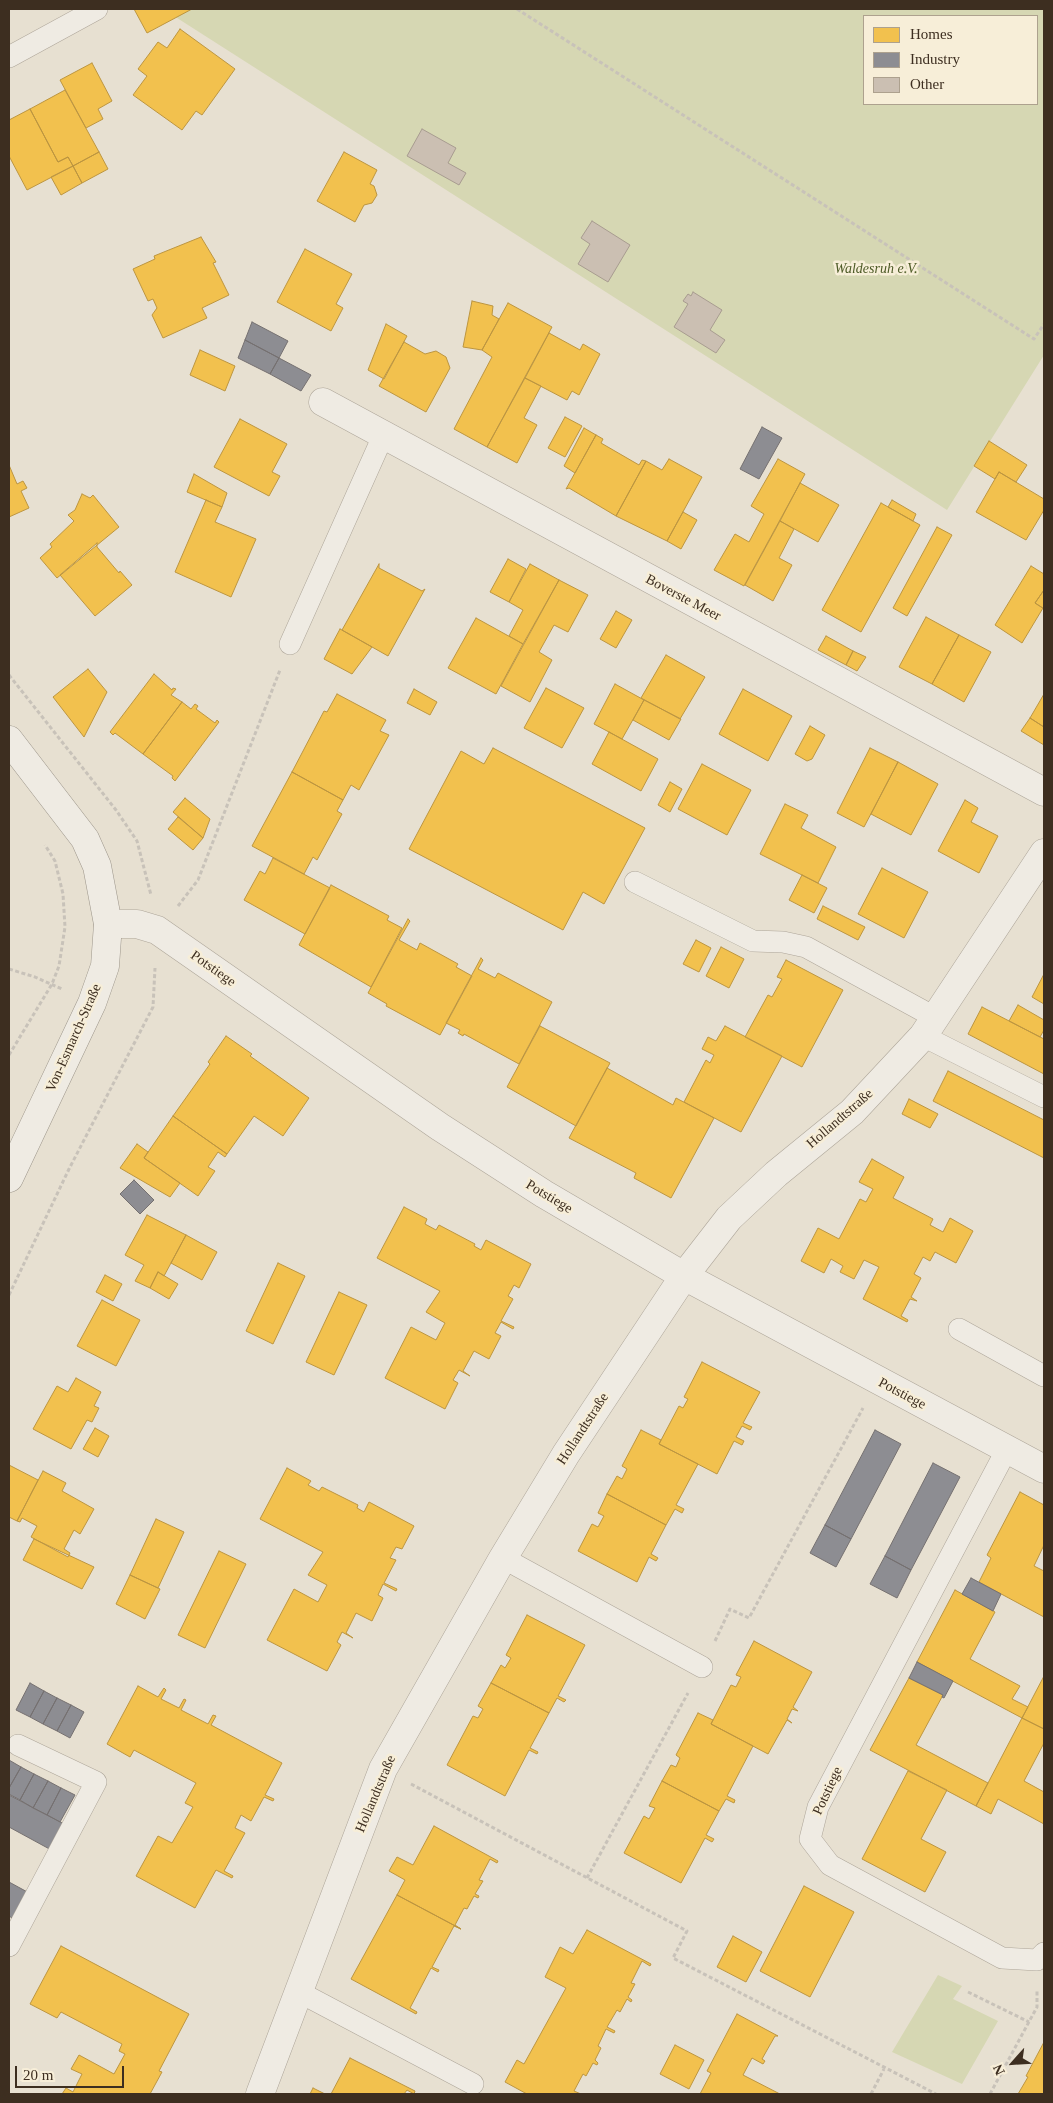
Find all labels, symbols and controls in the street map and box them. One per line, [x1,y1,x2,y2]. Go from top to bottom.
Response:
legend [863,15,1038,105]
text: Homes [910,26,953,42]
text: Industry [910,51,960,67]
text: Other [910,76,944,92]
park label: Waldesruh e.V. [835,261,917,277]
street label: Boverste Meer [643,571,723,625]
street label: Potstiege [187,947,239,991]
street label: Von-Esmarch-Straße [43,981,105,1095]
street label: Hollandtstraße [803,1086,877,1152]
street label: Potstiege [523,1177,575,1217]
street label: Potstiege [875,1375,929,1413]
street label: Hollandtstraße [554,1390,612,1468]
street label: Hollandtstraße [352,1753,400,1835]
street label: Potstiege [810,1764,846,1818]
north arrow [988,2038,1038,2088]
scale bar [18,2056,126,2088]
text: N [990,2062,1008,2078]
text: 20 m [23,2067,53,2083]

